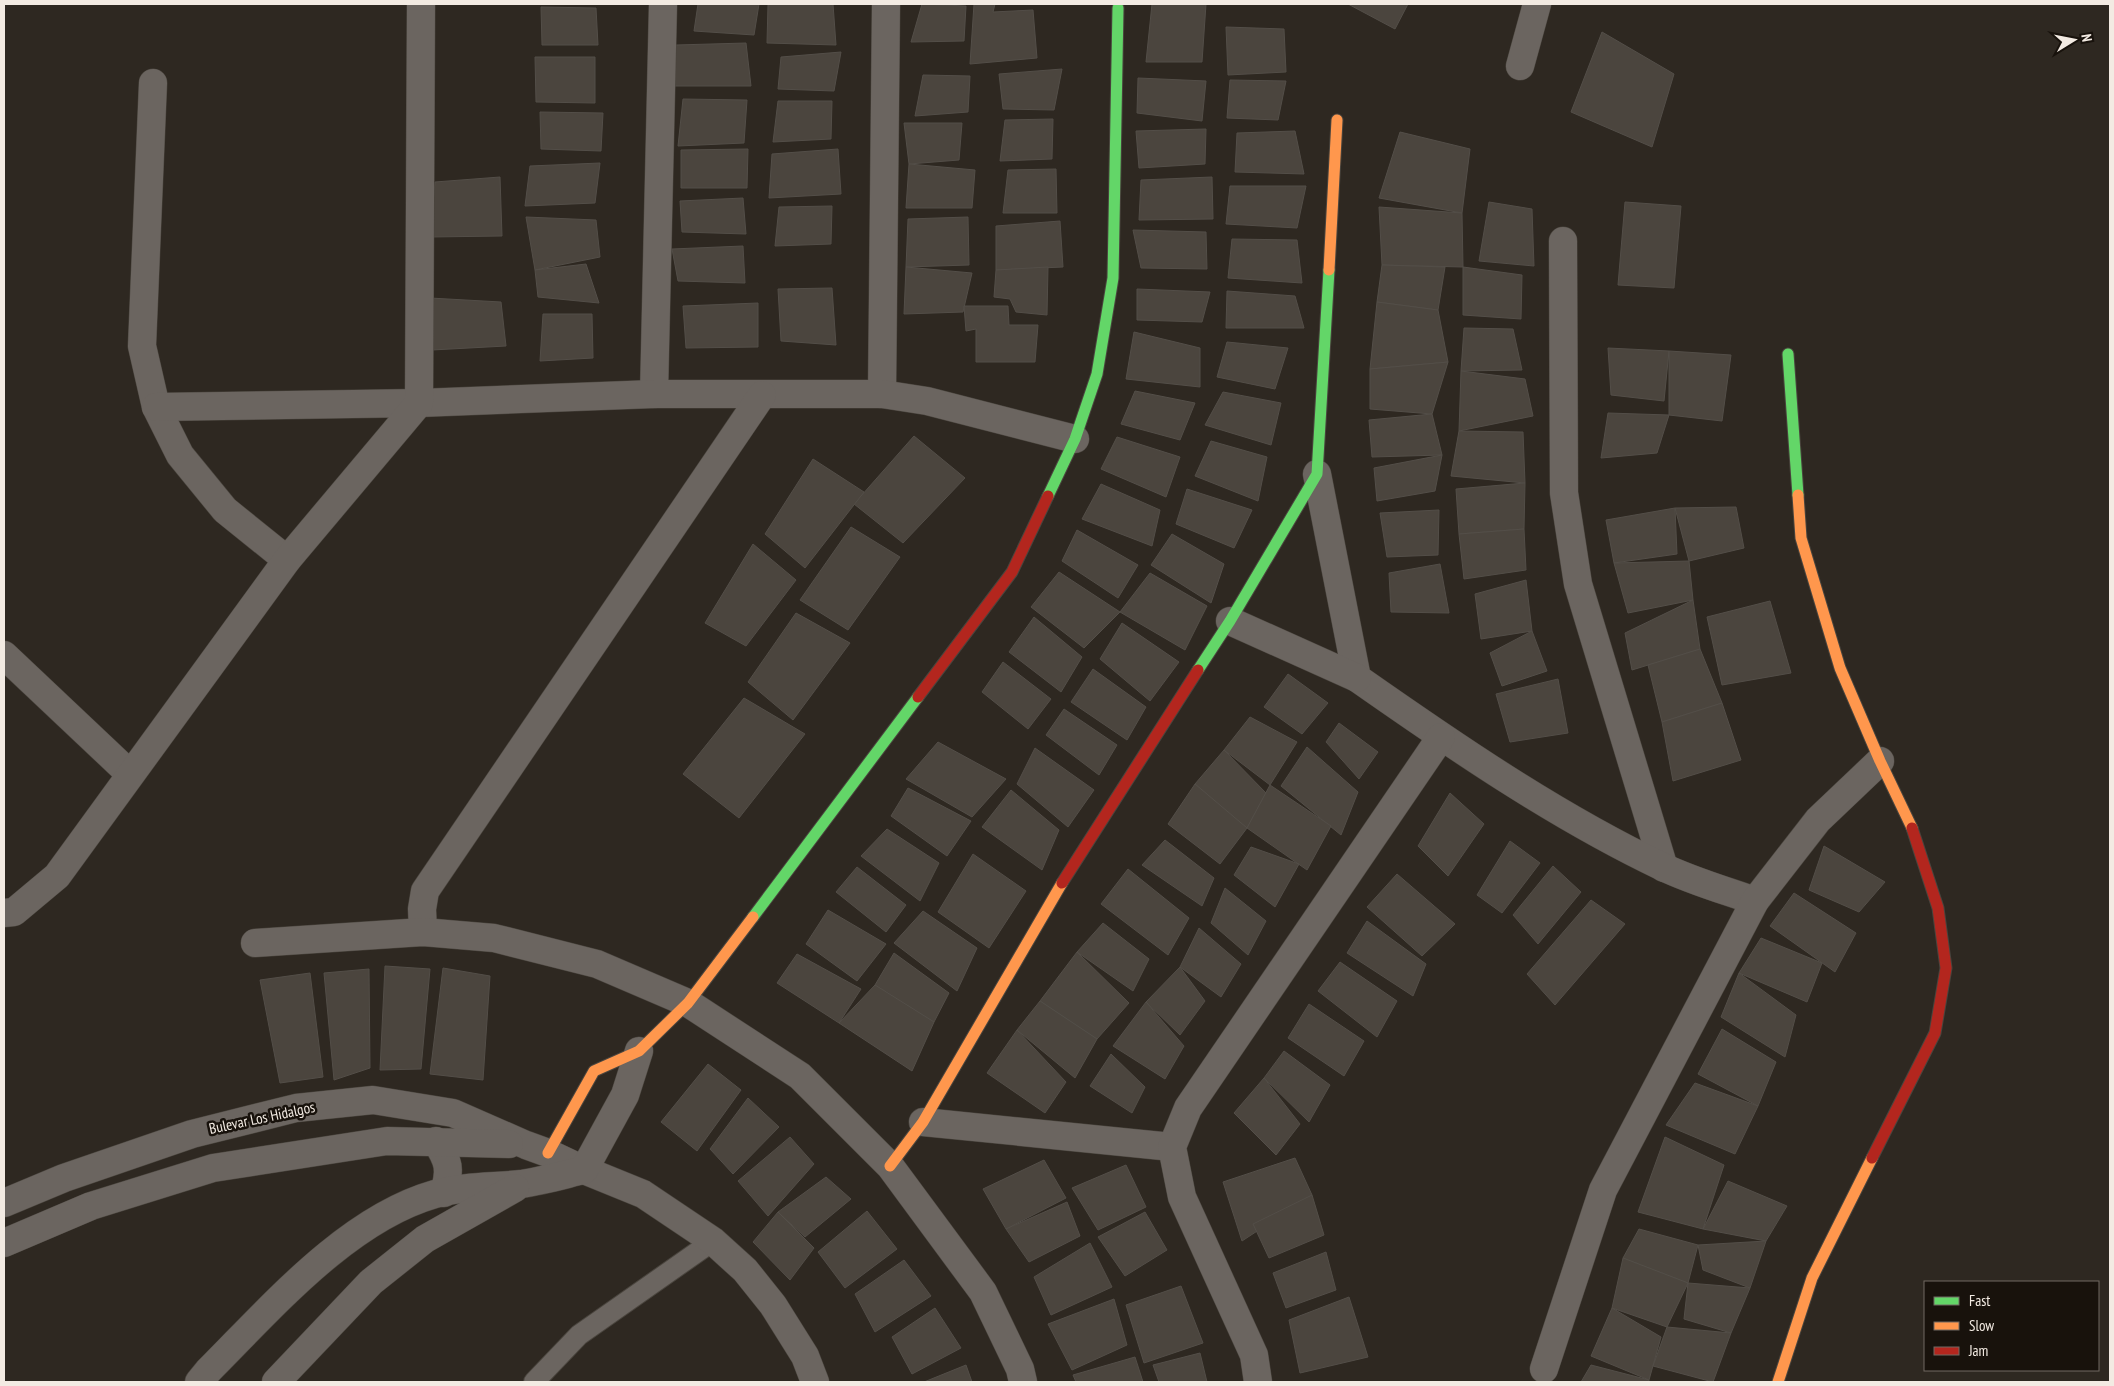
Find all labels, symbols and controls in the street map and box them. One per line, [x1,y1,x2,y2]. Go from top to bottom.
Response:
north arrow [2049,15,2099,65]
text: N [2077,32,2096,43]
street label: Bulevar Los Hidalgos [207,1097,317,1138]
legend [1924,1281,2099,1371]
text: Fast [1969,1291,1990,1310]
text: Slow [1969,1316,1994,1335]
text: Jam [1968,1341,1988,1360]

